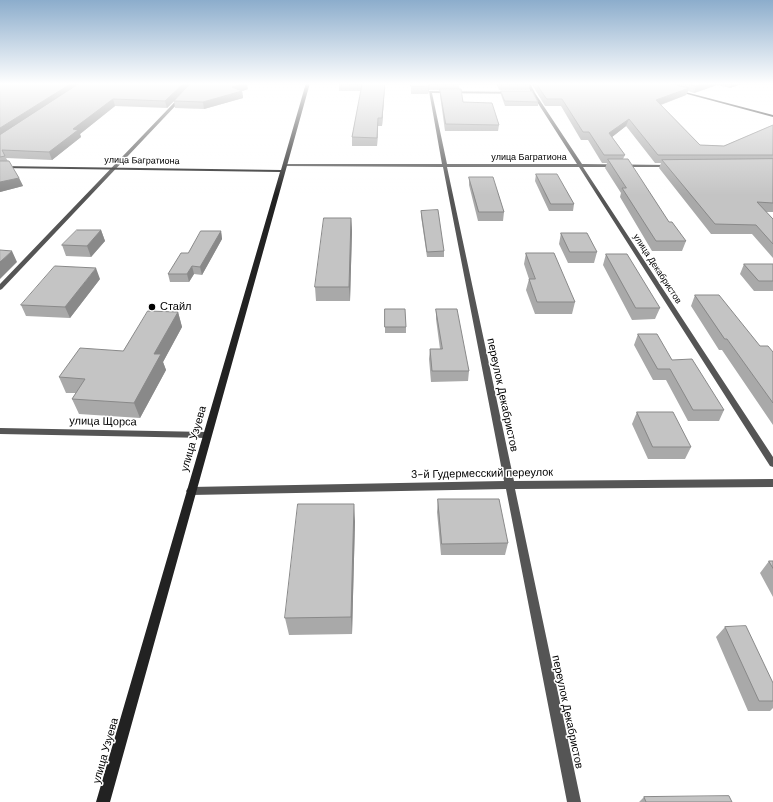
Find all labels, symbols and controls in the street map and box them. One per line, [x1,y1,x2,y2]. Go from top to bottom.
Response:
street label: улица Багратиона [491,153,567,163]
street label: улица Багратиона [104,155,180,167]
street label: улица Декабристов [630,232,684,306]
place label: Стайл [160,300,192,314]
marker: Стайл [147,302,157,312]
street label: переулок Декабристов [484,337,520,453]
street label: улица Узуева [178,405,210,473]
street label: улица Щорса [69,415,137,429]
street label: 3-й Гудермесский переулок [411,466,553,482]
street label: переулок Декабристов [549,654,585,770]
street label: улица Узуева [90,717,122,785]

